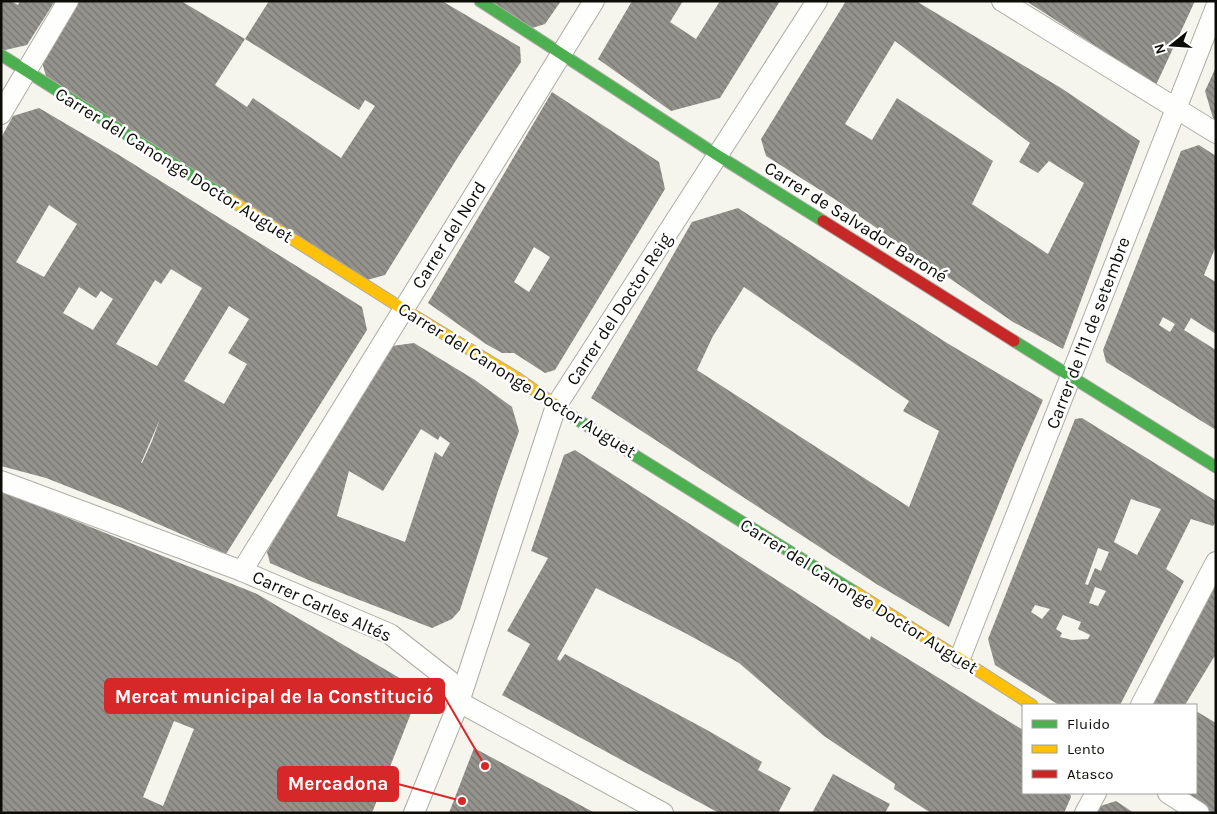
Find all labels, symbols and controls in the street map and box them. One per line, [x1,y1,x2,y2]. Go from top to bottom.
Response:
north arrow [1147,20,1197,70]
text: N [1150,41,1170,56]
street label: Carrer del Canonge Doctor Auguet [51,83,297,248]
street label: Carrer de Salvador Baroné [760,157,952,287]
street label: Carrer del Nord [407,177,491,293]
street label: Carrer del Doctor Reig [561,229,677,389]
street label: Carrer de l'11 de setembre [1041,234,1135,432]
street label: Carrer del Canonge Doctor Auguet [394,298,640,463]
street label: Carrer del Canonge Doctor Auguet [736,514,982,679]
street label: Carrer Carles Altés [249,565,395,647]
callout: Mercat municipal de la Constitució [105,679,444,713]
text: Mercat municipal de la Constitució [115,686,433,708]
legend [1022,704,1197,794]
text: Fluido [1067,715,1110,733]
text: Lento [1067,740,1105,758]
text: Atasco [1067,765,1113,783]
callout: Mercadona [278,767,398,801]
text: Mercadona [288,773,388,795]

